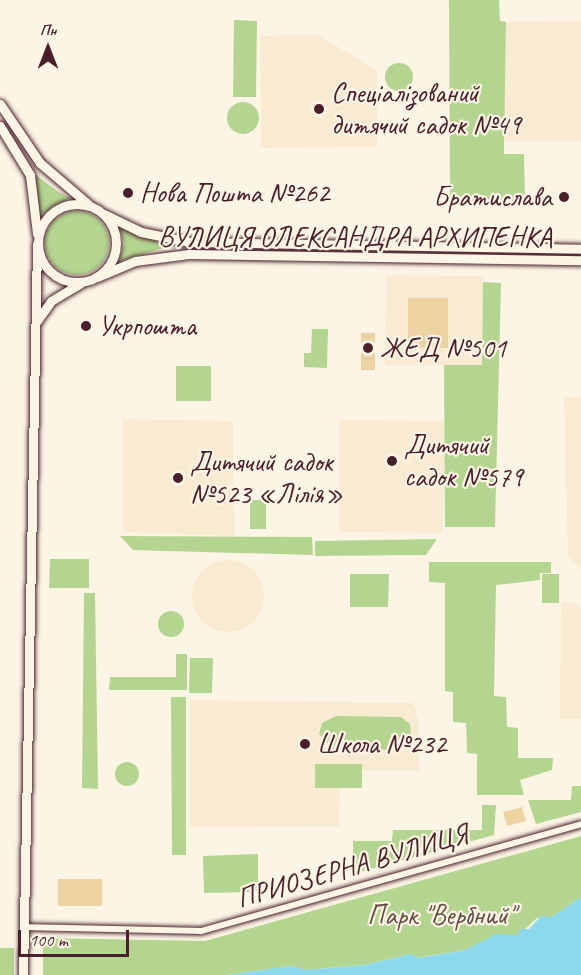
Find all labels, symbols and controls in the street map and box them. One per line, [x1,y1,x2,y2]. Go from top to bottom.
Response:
north arrow [18,18,78,78]
text: Пн [40,20,56,40]
place label: Спеціалізований дитячий садок №49 [331,76,521,142]
marker: Спеціалізований дитячий садок №49 [312,102,326,116]
place label: Нова Пошта №262 [140,176,331,210]
place label: Братислава [433,180,552,214]
marker: Нова Пошта №262 [121,186,135,200]
marker: Братислава [557,190,571,204]
street label: ВУЛИЦЯ ОЛЕКСАНДРА АРХИПЕНКА [158,220,552,254]
place label: Укрпошта [98,309,196,343]
marker: Укрпошта [79,319,93,333]
place label: ЖЕД №501 [380,331,506,365]
marker: ЖЕД №501 [361,341,375,355]
place label: Дитячий садок №579 [404,428,523,494]
place label: Дитячий садок №523 «Лілія» [190,445,343,511]
marker: Дитячий садок №579 [385,454,399,468]
marker: Дитячий садок №523 «Лілія» [171,471,185,485]
place label: Школа №232 [317,727,446,761]
marker: Школа №232 [298,737,312,751]
street label: ПРИОЗЕРНА ВУЛИЦЯ [234,817,470,915]
park label: Парк "Вербний" [367,898,515,932]
scale bar [21,918,132,956]
text: 100 m [29,929,68,951]

